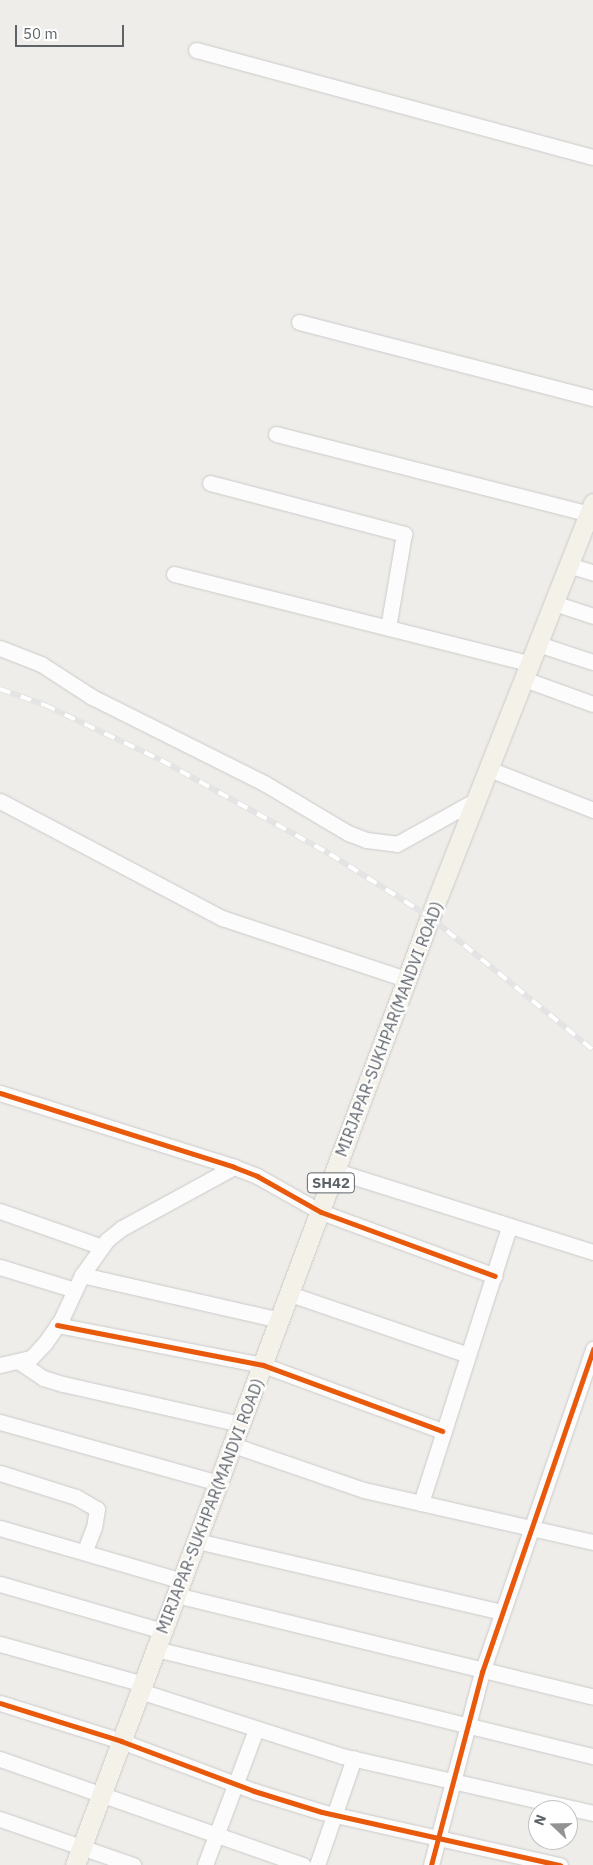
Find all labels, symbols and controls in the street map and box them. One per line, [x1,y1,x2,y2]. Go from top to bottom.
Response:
scale bar [18,15,126,47]
text: 50 m [23,24,58,43]
street label: MIRJAPAR-SUKHPAR(MANDVI ROAD) [331,899,447,1159]
road number: SH42 [306,1170,356,1196]
street label: MIRJAPAR-SUKHPAR(MANDVI ROAD) [152,1376,268,1636]
north arrow [528,1800,578,1850]
text: N [530,1812,550,1828]

